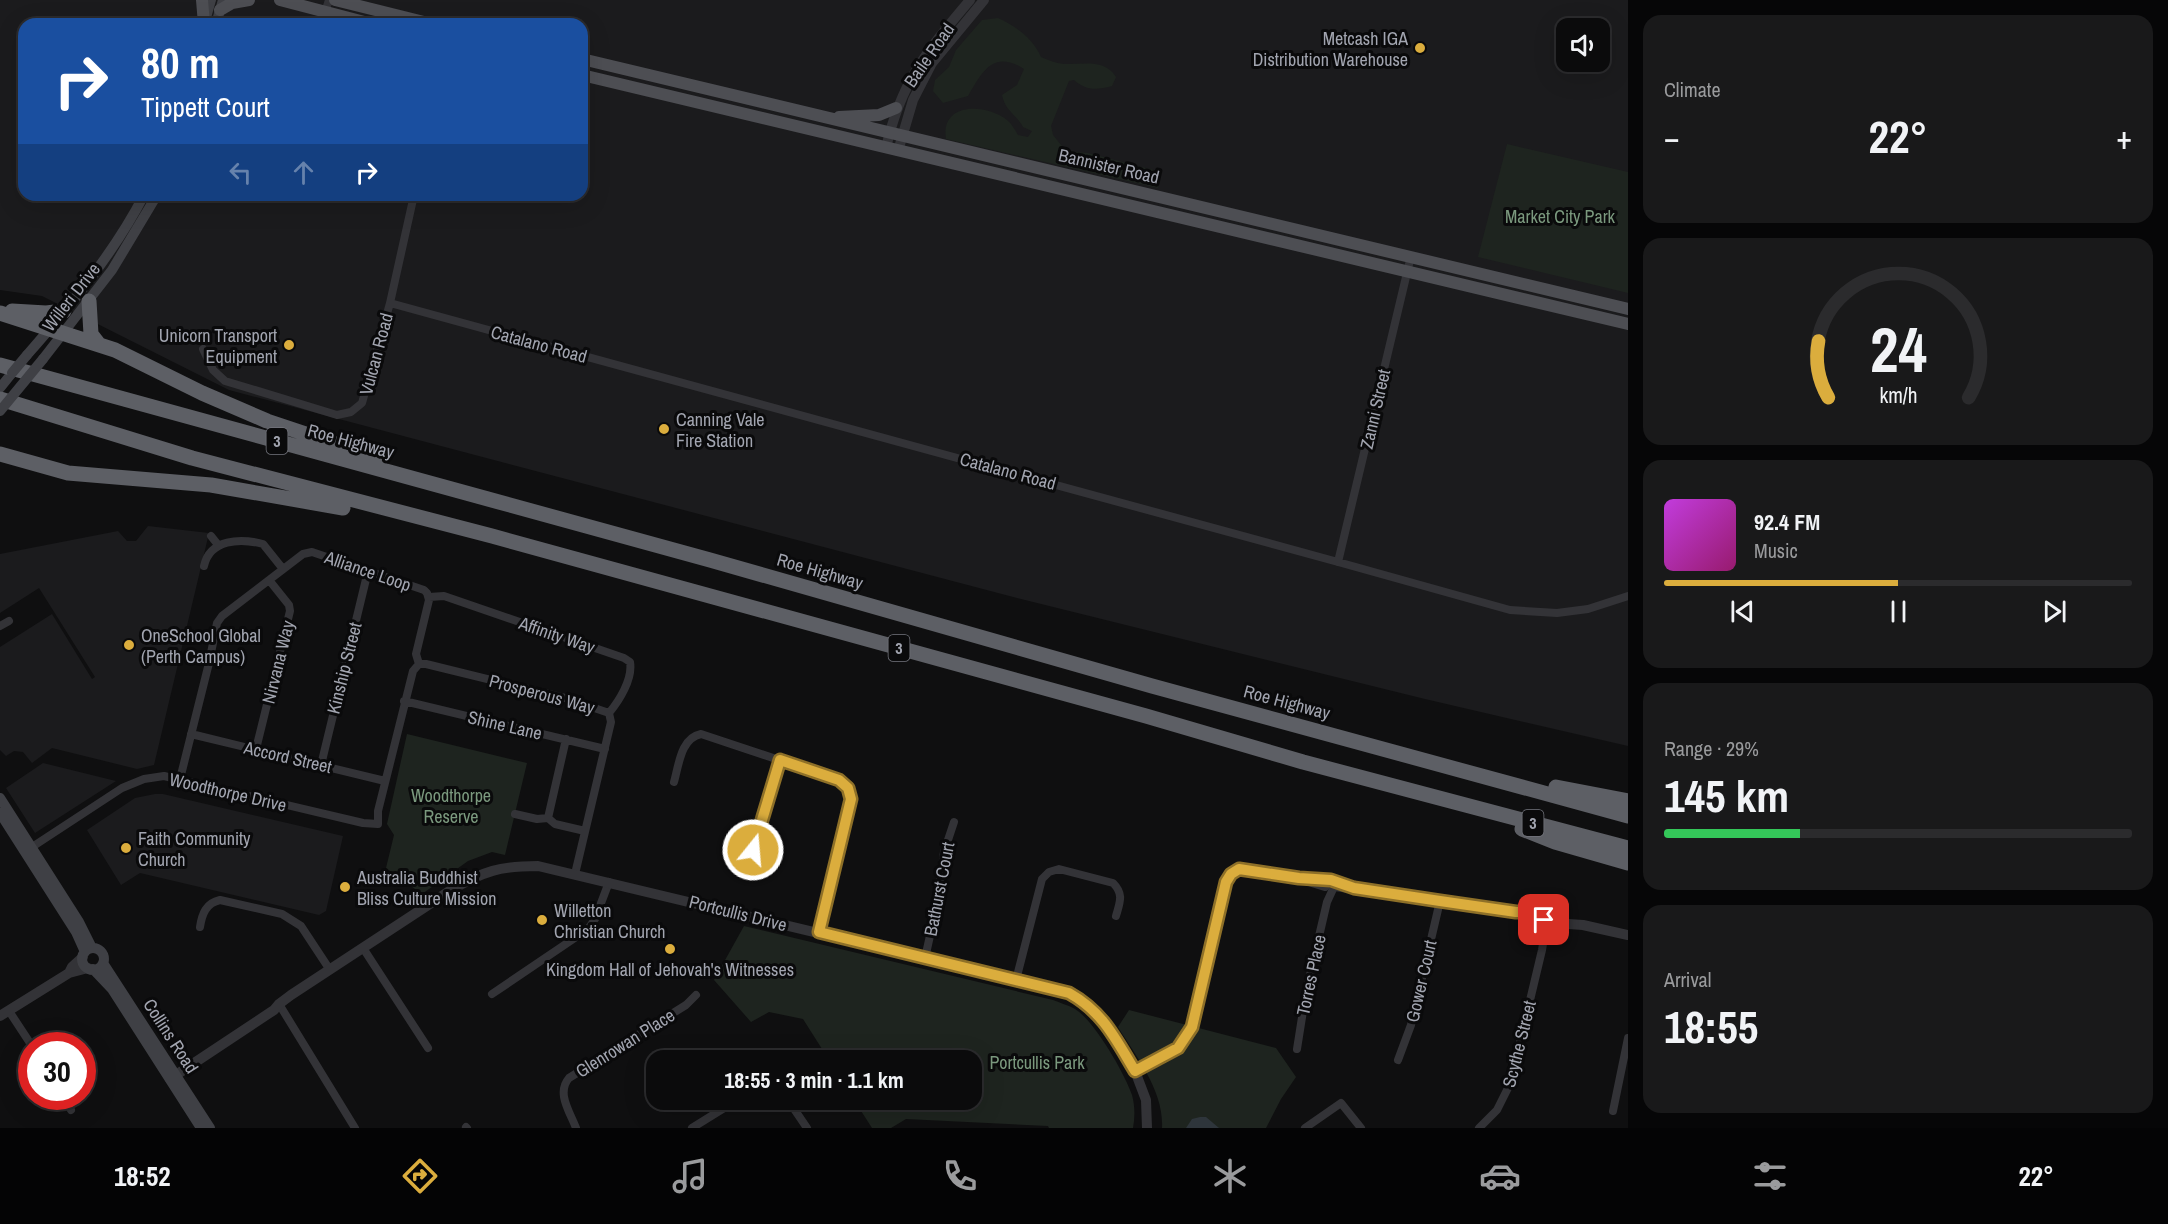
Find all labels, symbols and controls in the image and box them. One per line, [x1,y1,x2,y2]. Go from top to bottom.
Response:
street label: Baile Road [898,18,960,92]
map controls [1556,18,1610,72]
button: sound [1556,18,1610,72]
place label: Metcash IGA Distribution Warehouse [1253,26,1408,72]
text: 80 m [141,35,220,91]
marker: Metcash IGA Distribution Warehouse [1413,41,1427,55]
icon: right [42,42,120,120]
text: Climate [1664,76,1721,103]
text: Tippett Court [141,89,270,125]
text: 22° [1868,106,1928,167]
text: − [1664,115,1680,159]
text: + [2116,115,2132,159]
street label: Bannister Road [1056,142,1162,190]
icon: left [224,156,257,189]
icon: ahead [287,156,320,189]
icon: right [350,156,383,189]
park label: Market City Park [1505,204,1616,229]
street label: Willeri Drive [36,257,106,337]
text: 24 [1870,308,1926,392]
street label: Vulcan Road [353,310,399,398]
street label: Catalano Road [488,319,590,369]
place label: Unicorn Transport Equipment [159,323,277,369]
marker: Unicorn Transport Equipment [282,338,296,352]
street label: Zanni Street [1354,367,1396,451]
text: km/h [1879,382,1917,411]
place label: Canning Vale Fire Station [676,407,764,453]
street label: Roe Highway [305,417,398,465]
marker: Canning Vale Fire Station [657,422,671,436]
road number: 3 [266,428,288,454]
street label: Catalano Road [957,446,1059,496]
text: 92.4 FM [1754,507,1820,537]
text: Music [1754,537,1798,564]
street label: Alliance Loop [321,544,414,597]
street label: Roe Highway [774,547,867,595]
icon: previous [1726,595,1759,628]
icon: pause [1882,595,1915,628]
icon: next [2038,595,2071,628]
street label: Affinity Way [515,610,599,660]
street label: Nirvana Way [256,617,301,706]
street label: Kinship Street [321,620,367,716]
place label: OneSchool Global (Perth Campus) [141,623,261,669]
road number: 3 [888,635,910,661]
marker: OneSchool Global (Perth Campus) [122,638,136,652]
street label: Prosperous Way [486,668,598,720]
street label: Roe Highway [1241,678,1334,726]
street label: Shine Lane [465,704,545,746]
street label: Accord Street [241,735,334,779]
text: Range · 29% [1664,735,1759,762]
text: 145 km [1664,765,1789,826]
street label: Woodthorpe Drive [167,766,289,818]
park label: Woodthorpe Reserve [411,783,491,829]
road number: 3 [1522,810,1544,836]
position arrow [721,818,785,882]
place label: Faith Community Church [138,826,251,872]
street label: Bathurst Court [918,840,960,938]
marker: Faith Community Church [119,841,133,855]
place label: Australia Buddhist Bliss Culture Mission [356,865,496,911]
marker: Australia Buddhist Bliss Culture Mission [338,880,352,894]
street label: Portcullis Drive [686,889,790,937]
pin [1518,894,1569,945]
place label: Willetton Christian Church [554,898,666,944]
icon: arrive [1527,903,1560,936]
marker: Willetton Christian Church [535,913,549,927]
street label: Torres Place [1290,932,1332,1018]
street label: Gower Court [1399,937,1443,1025]
marker: Kingdom Hall of Jehovah's Witnesses [663,942,677,956]
place label: Kingdom Hall of Jehovah's Witnesses [546,957,794,982]
text: Arrival [1664,966,1711,993]
street label: Collins Road [138,994,204,1078]
text: 18:55 [1664,996,1758,1057]
street label: Scythe Street [1496,998,1542,1090]
street label: Glenrowan Place [571,1003,679,1083]
speed limit sign: 30 [18,1032,96,1110]
park label: Portcullis Park [989,1050,1085,1075]
text: 18:55 · 3 min · 1.1 km [724,1065,904,1095]
icon: directions [399,1155,441,1197]
icon: music [669,1155,711,1197]
icon: phone [939,1155,981,1197]
icon: climate [1209,1155,1251,1197]
icon: car [1479,1155,1521,1197]
icon: filters [1749,1155,1791,1197]
text: 18:52 [114,1158,171,1194]
text: 22° [2019,1158,2054,1194]

